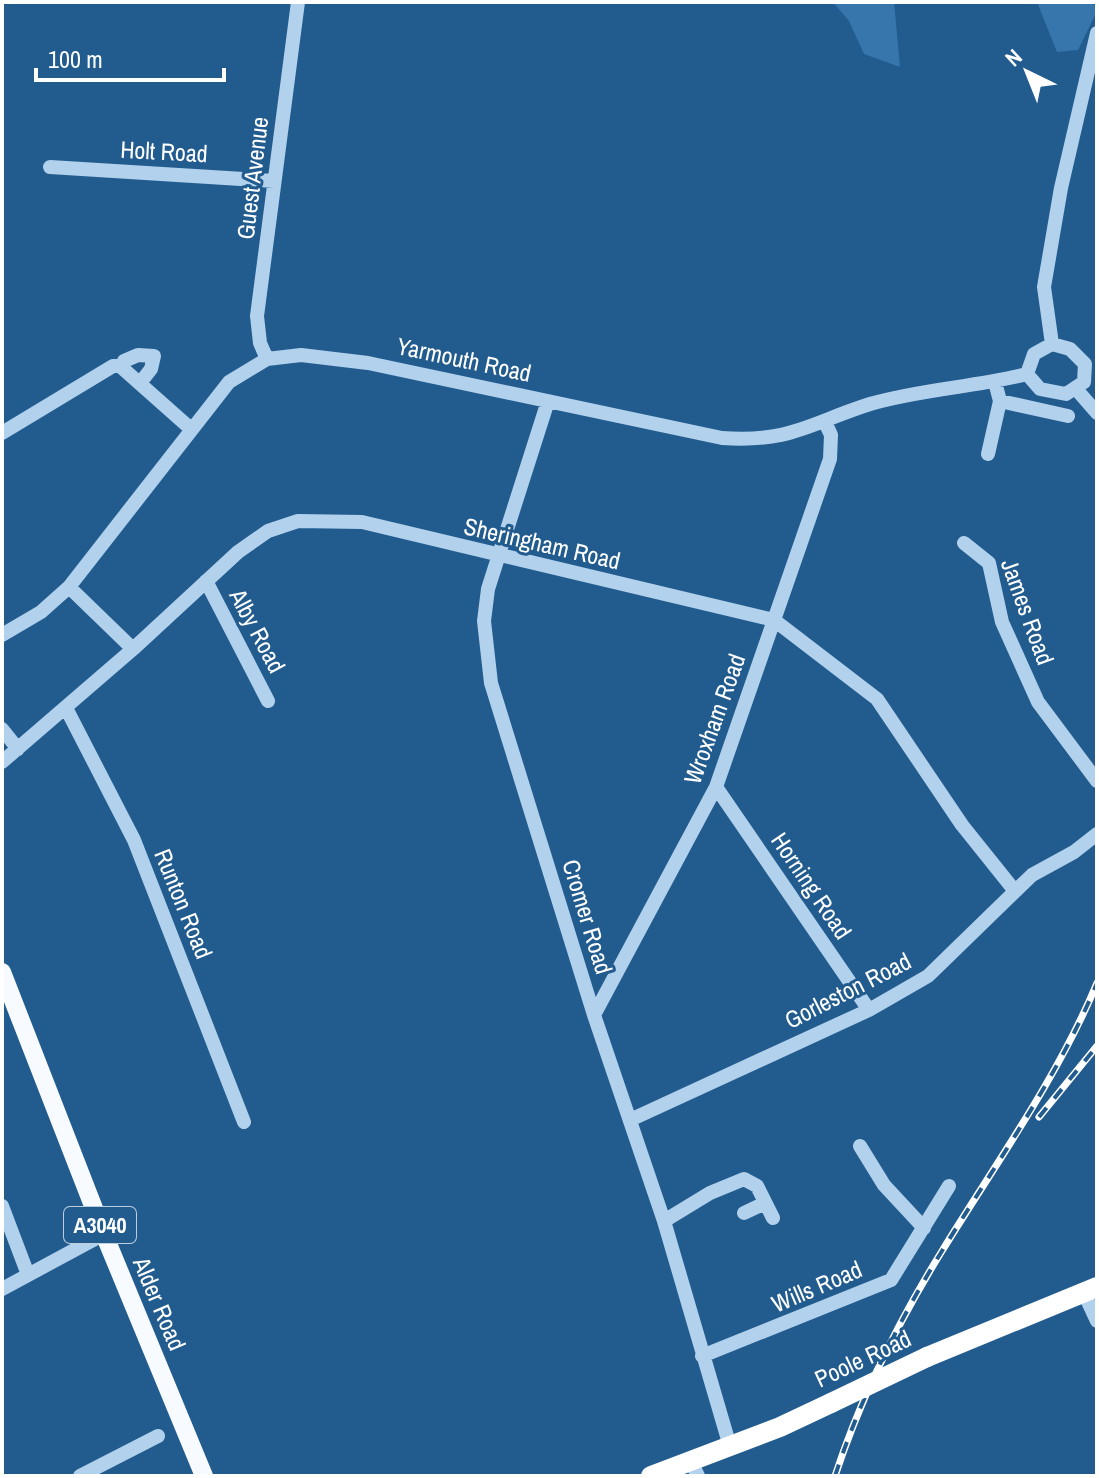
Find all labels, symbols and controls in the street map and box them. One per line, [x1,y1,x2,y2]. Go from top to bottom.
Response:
scale bar [36,32,224,82]
north arrow [987,32,1067,112]
text: N [998,42,1028,73]
text: 100 m [48,43,103,75]
street label: Guest Avenue [229,115,275,241]
street label: Holt Road [120,133,209,169]
street label: Yarmouth Road [394,329,534,389]
street label: Sheringham Road [461,509,624,577]
street label: James Road [994,554,1062,669]
street label: Alby Road [222,582,293,678]
street label: Wroxham Road [676,649,752,788]
street label: Horning Road [764,826,859,945]
street label: Runton Road [147,844,220,963]
street label: Cromer Road [555,856,621,978]
street label: Gorleston Road [779,945,916,1036]
road number: A3040 [64,1207,136,1243]
street label: Alder Road [126,1251,194,1355]
street label: Wills Road [767,1253,867,1319]
street label: Poole Road [809,1322,916,1394]

